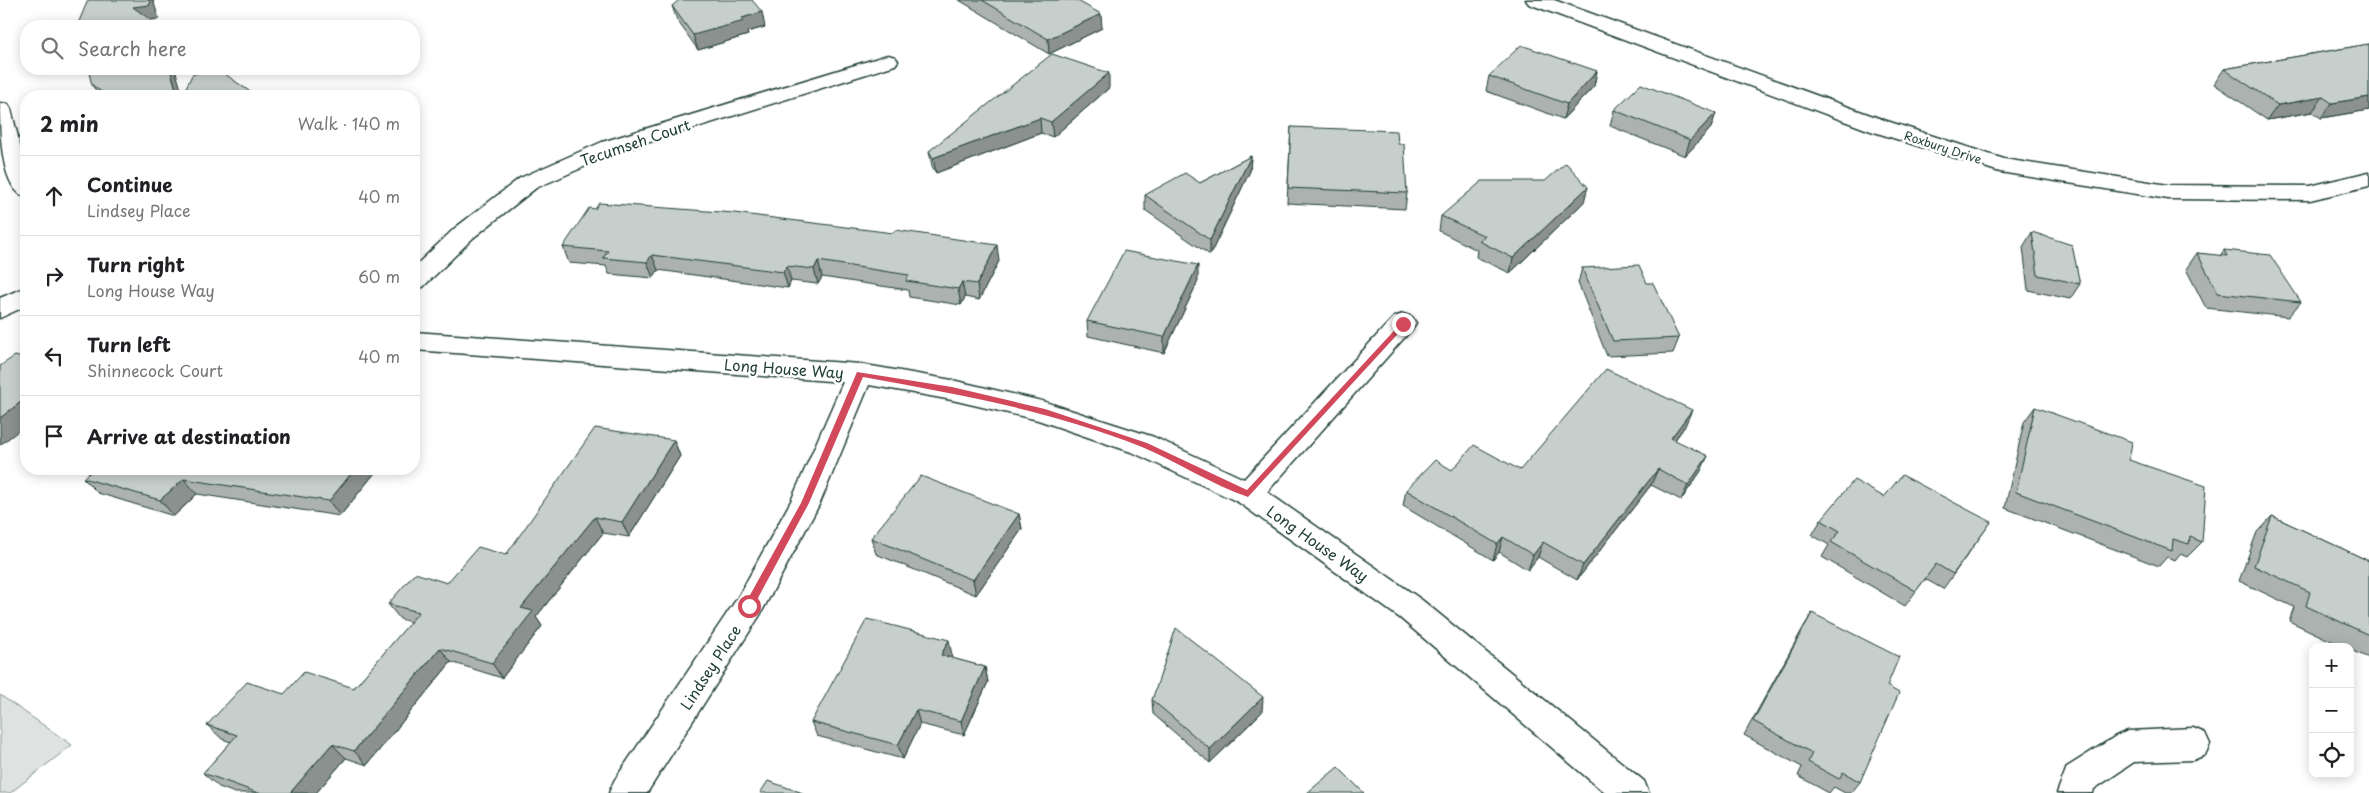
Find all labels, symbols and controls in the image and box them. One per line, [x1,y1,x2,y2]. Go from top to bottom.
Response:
search box [20,20,420,75]
icon: search [38,34,66,62]
text: Search here [78,34,187,62]
text: 2 min [40,107,99,139]
text: Walk · 140 m [298,111,400,135]
street label: Tecumseh Court [577,112,693,172]
street label: Roxbury Drive [1902,126,1984,168]
text: Continue [87,170,173,198]
icon: ahead [40,182,68,210]
text: 40 m [358,184,400,208]
text: Lindsey Place [87,198,191,222]
text: Turn right [87,250,185,278]
icon: right [40,262,68,290]
text: 60 m [358,264,400,288]
text: Long House Way [87,278,215,302]
route end [1392,313,1415,336]
text: Turn left [87,330,171,358]
icon: left [40,342,68,370]
text: 40 m [358,344,400,368]
street label: Long House Way [723,352,845,384]
text: Shinnecock Court [87,358,223,382]
icon: arrive [40,422,68,450]
text: Arrive at destination [87,422,291,450]
street label: Long House Way [1262,499,1374,587]
route start [738,595,761,618]
street label: Lindsey Place [674,620,746,714]
map controls [2309,643,2354,778]
button: + [2309,643,2354,688]
button: − [2309,688,2354,733]
button: locate [2309,733,2354,778]

